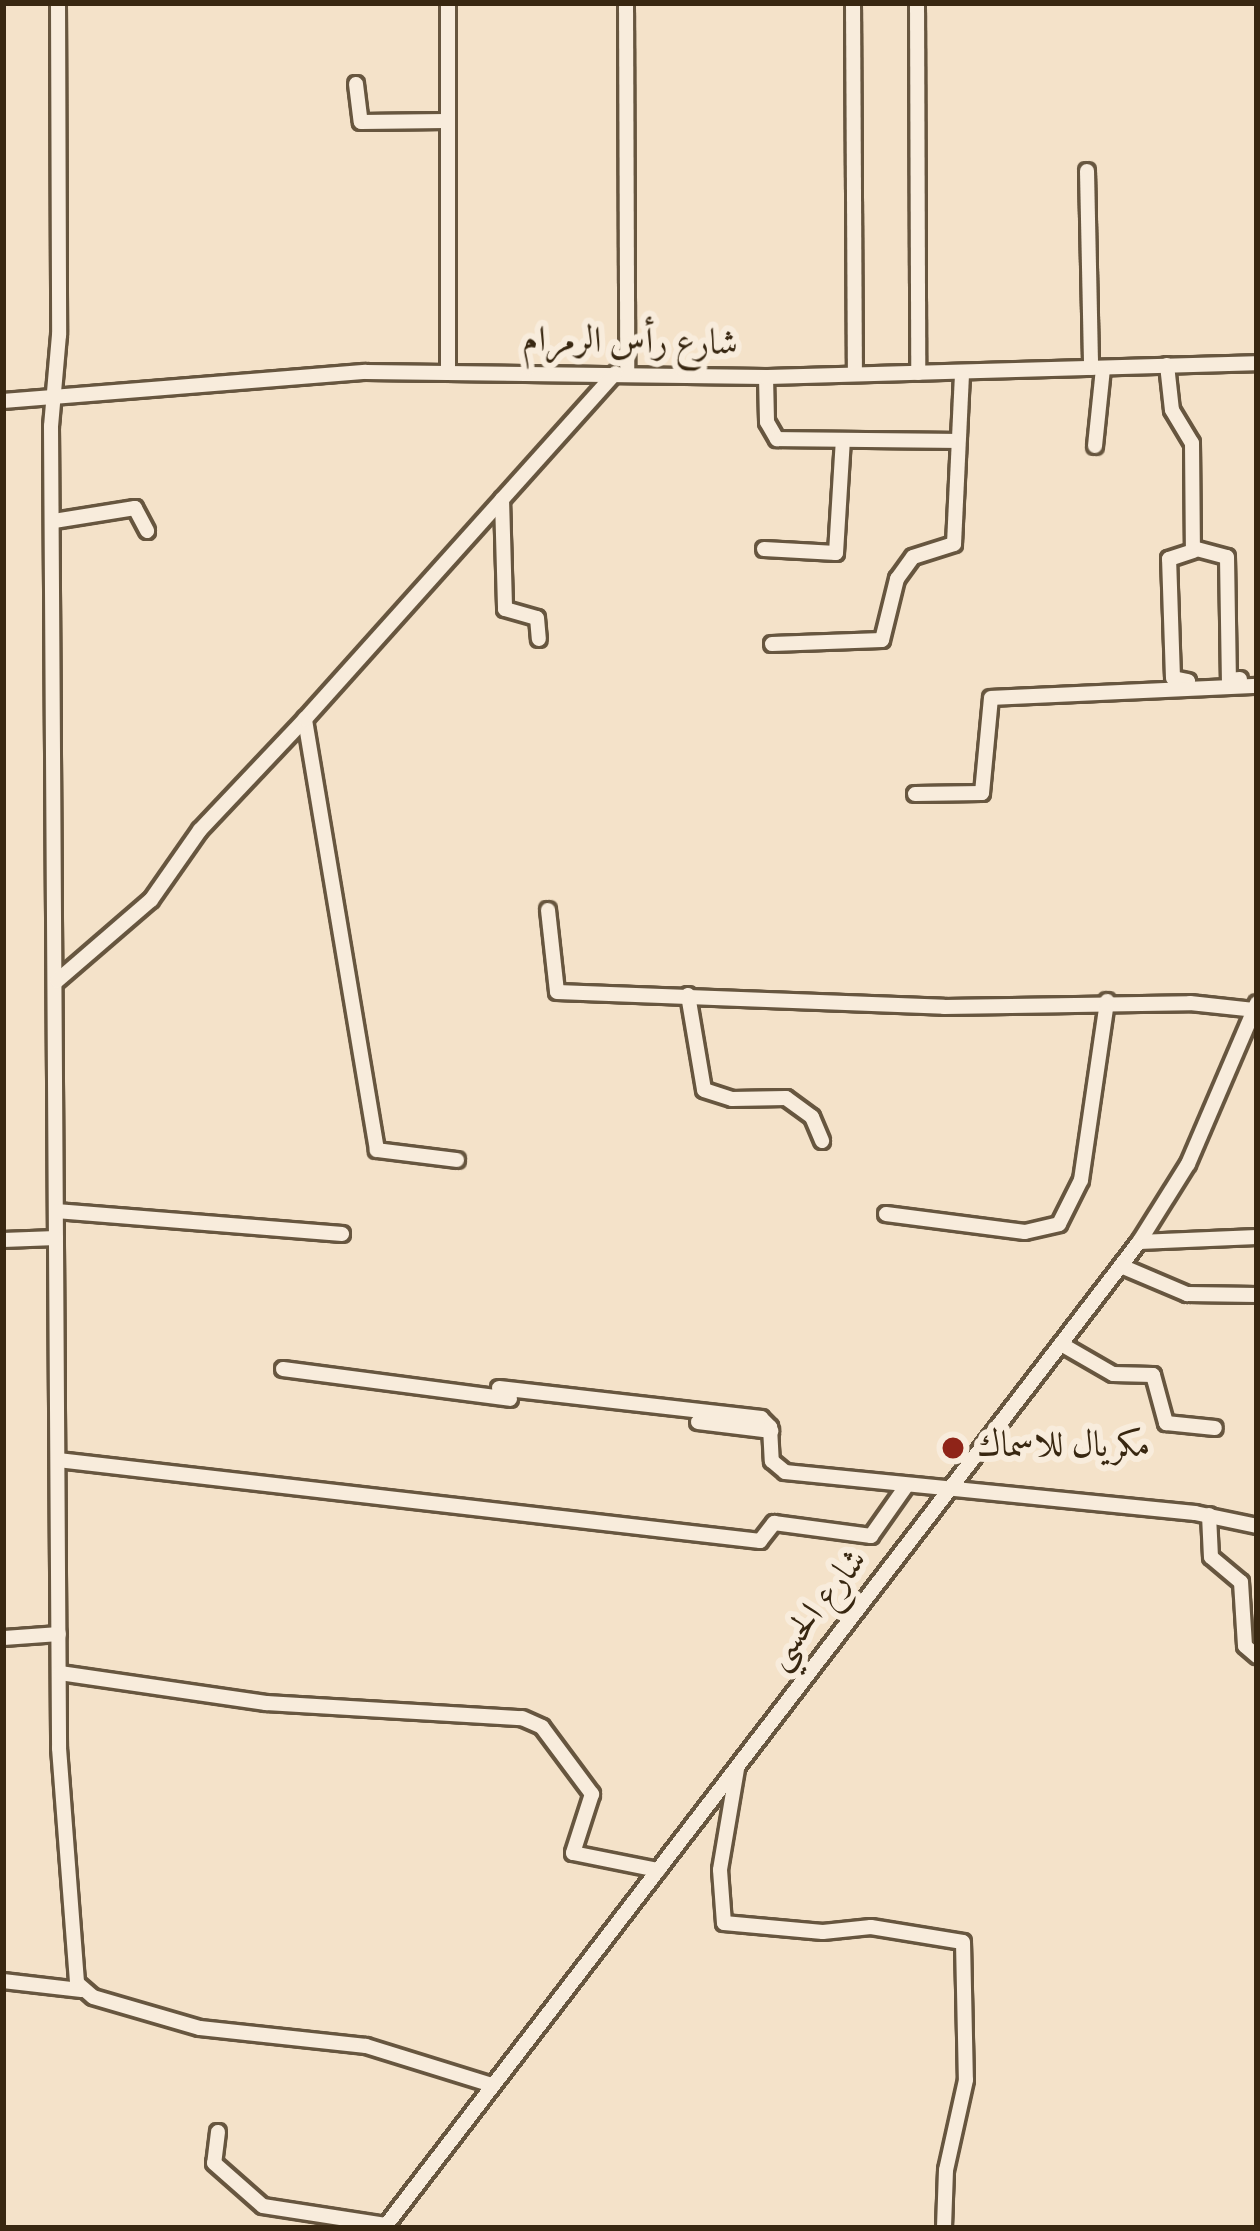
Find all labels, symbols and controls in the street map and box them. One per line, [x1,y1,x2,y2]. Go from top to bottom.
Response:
street label: شارع رأس الرمرام [522,321,738,367]
place label: مكريال للاسماك [977,1426,1150,1470]
marker: مكريال للاسماك [940,1435,966,1461]
street label: شارع الحسي [758,1541,878,1679]

